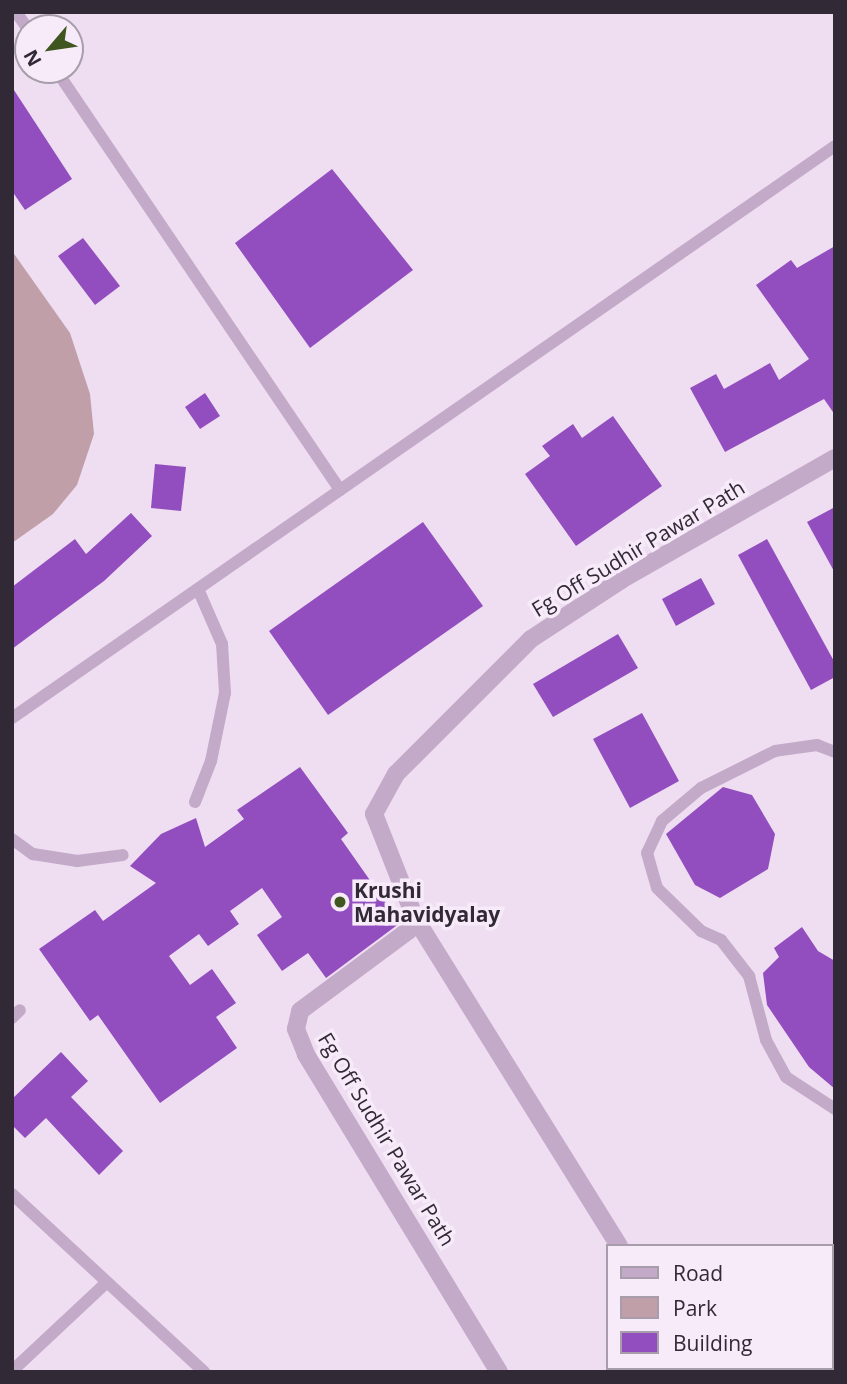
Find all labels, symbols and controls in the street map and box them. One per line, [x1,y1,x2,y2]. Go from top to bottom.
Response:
north arrow [14,14,84,84]
text: N [17,45,48,71]
street label: Fg Off Sudhir Pawar Path [527,474,749,622]
place label: Krushi Mahavidyalay [354,877,500,927]
marker: Krushi Mahavidyalay [332,894,348,910]
street label: Fg Off Sudhir Pawar Path [313,1028,461,1250]
legend [606,1244,833,1370]
text: Road [673,1259,723,1287]
text: Park [673,1294,717,1322]
text: Building [673,1329,752,1357]

